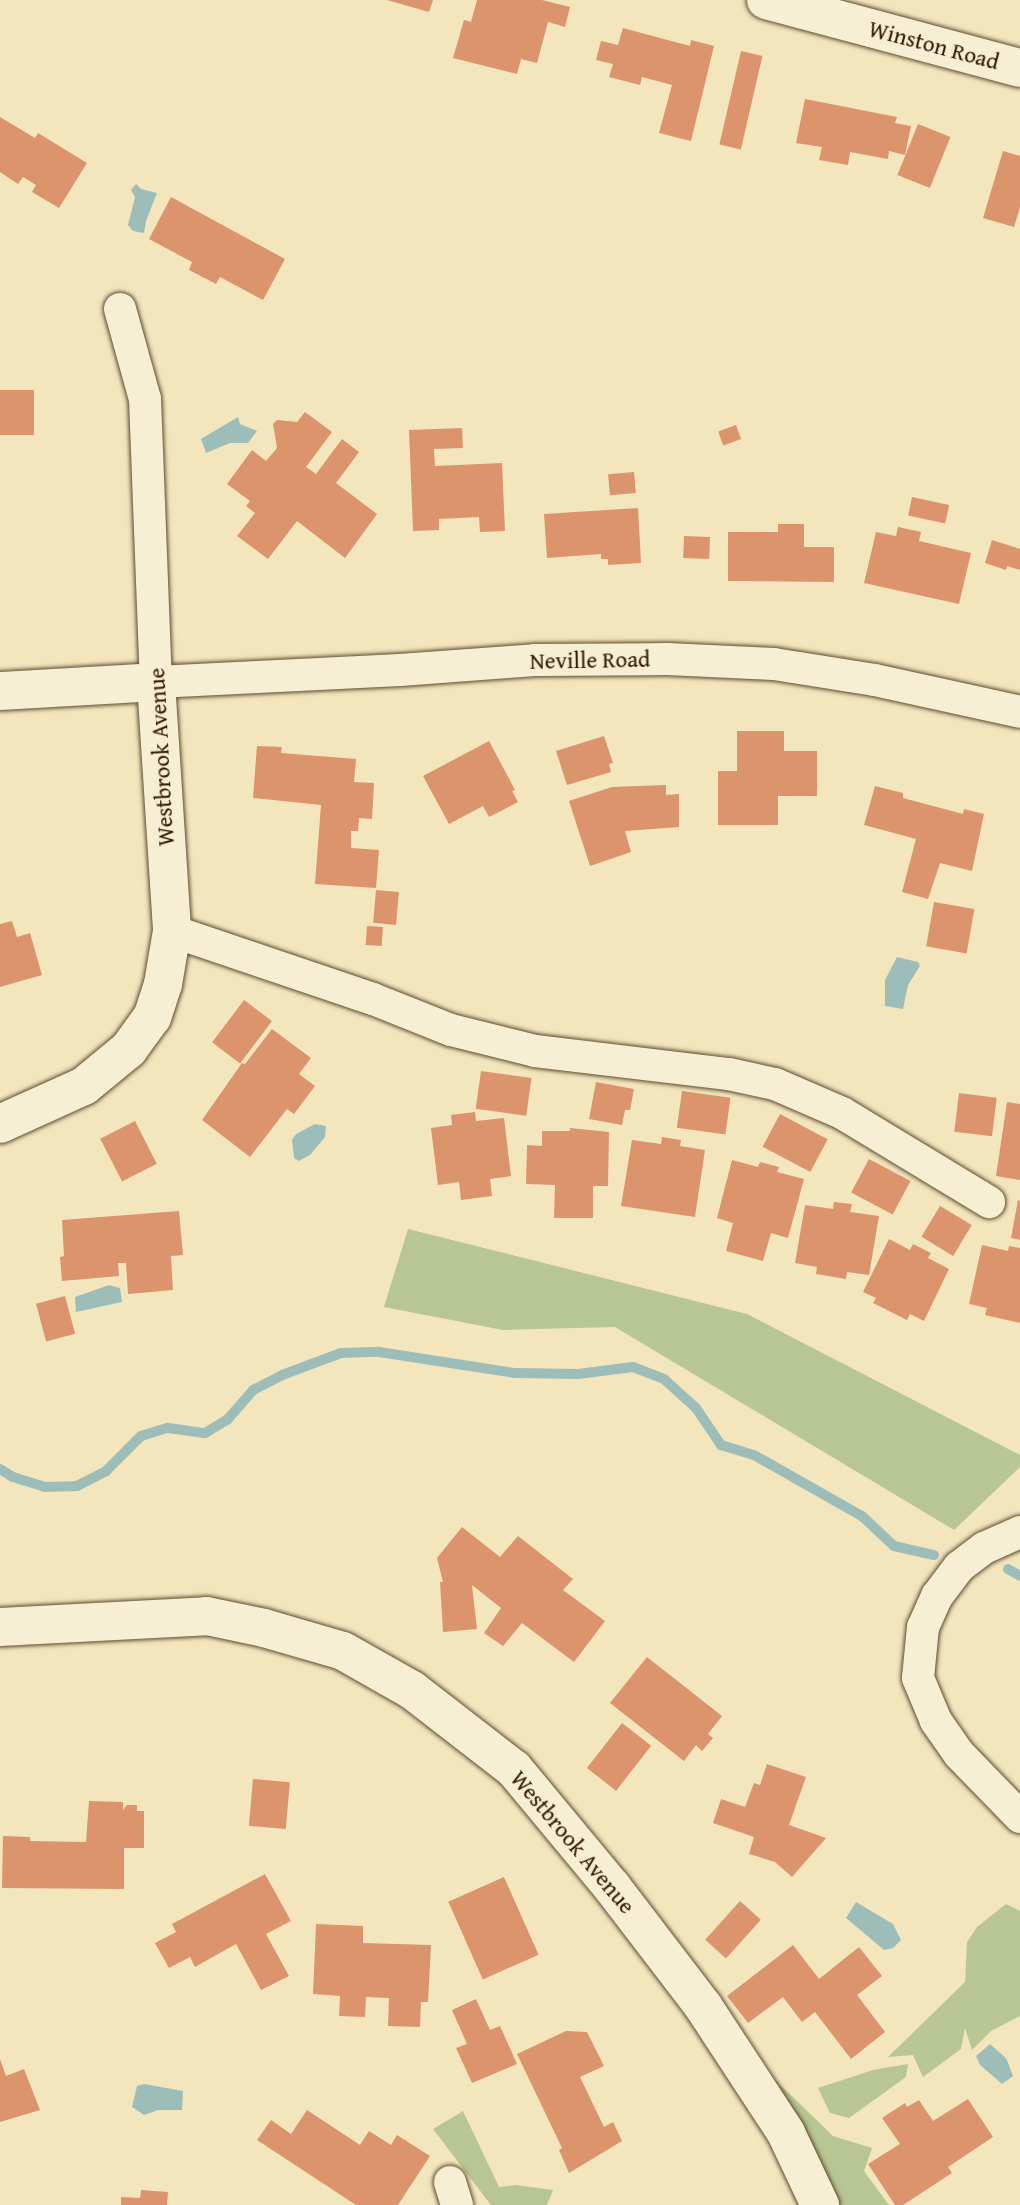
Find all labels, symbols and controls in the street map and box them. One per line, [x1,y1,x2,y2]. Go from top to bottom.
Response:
street label: Winston Road [866,14,1002,76]
street label: Neville Road [529,645,651,675]
street label: Westbrook Avenue [143,667,179,847]
street label: Westbrook Avenue [505,1765,641,1919]

